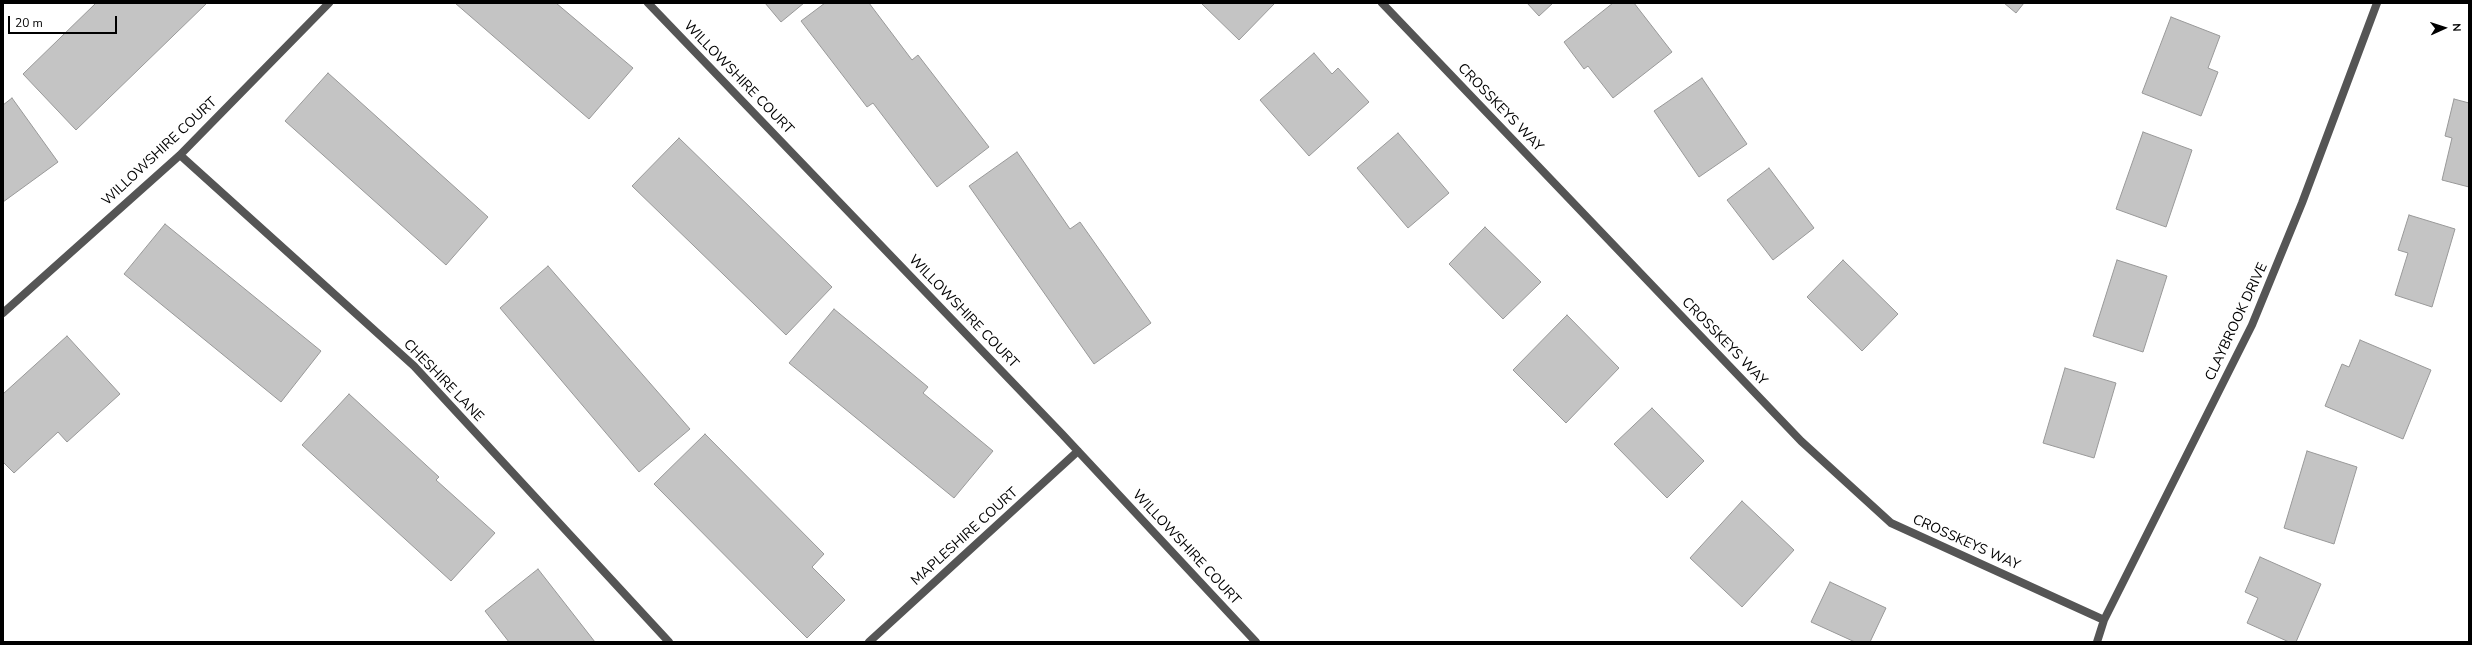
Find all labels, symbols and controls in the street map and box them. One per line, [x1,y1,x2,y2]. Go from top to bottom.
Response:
scale bar [10,8,119,34]
north arrow [2424,8,2464,48]
text: 20 m [15,15,43,31]
street label: WILLOWSHIRE COURT [680,18,796,138]
text: N [2449,23,2464,32]
street label: CROSSKEYS WAY [1454,60,1546,156]
street label: WILLOWSHIRE COURT [99,94,221,210]
street label: WILLOWSHIRE COURT [905,252,1021,372]
street label: CLAYBROOK DRIVE [2202,260,2272,384]
street label: CROSSKEYS WAY [1678,294,1770,390]
street label: CHESHIRE LANE [399,336,487,426]
street label: MAPLESHIRE COURT [908,485,1022,589]
street label: WILLOWSHIRE COURT [1128,487,1244,609]
street label: CROSSKEYS WAY [1910,512,2022,574]

